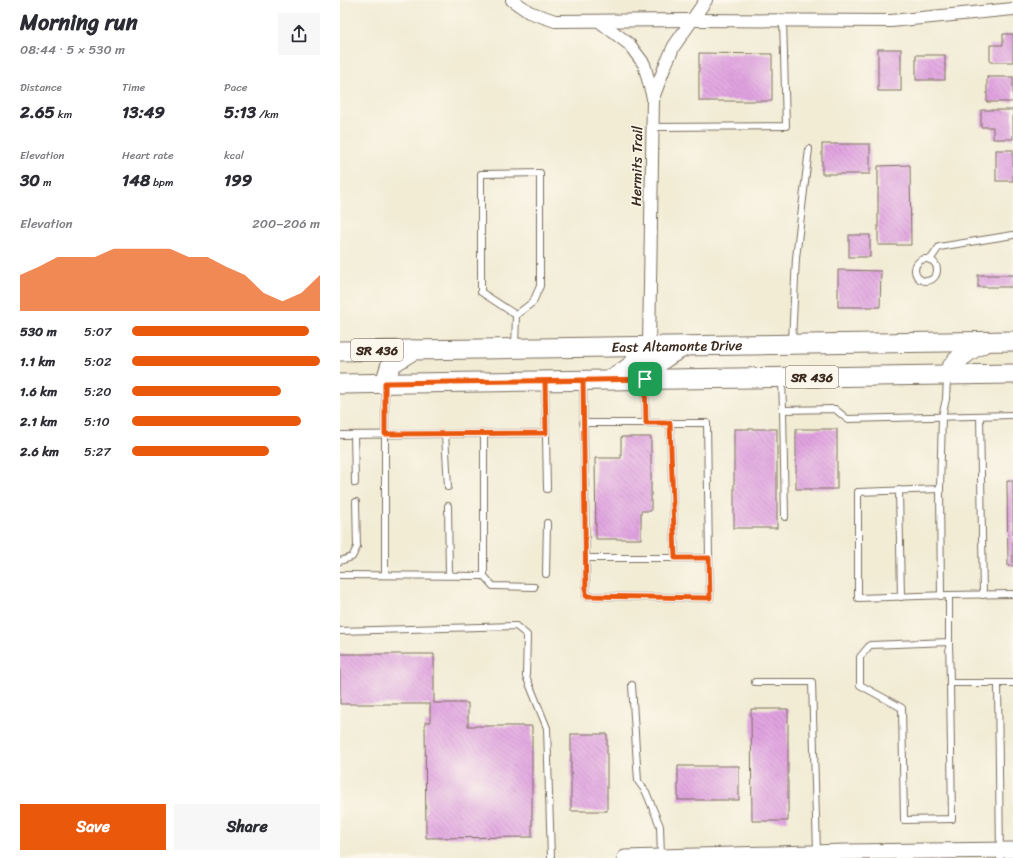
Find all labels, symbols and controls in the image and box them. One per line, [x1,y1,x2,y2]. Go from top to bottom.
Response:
text: Morning run [20,3,138,42]
button: share [278,13,320,55]
text: 08:44 · 5 × 530 m [20,38,125,61]
text: Distance [20,78,62,97]
text: Time [122,78,145,97]
text: Pace [224,78,247,97]
text: 2.65 [20,97,55,127]
text: 13:49 [122,97,165,127]
text: 5:13 [224,97,256,127]
text: km [55,105,72,124]
text: /km [256,105,279,124]
street label: Hermits Trail [624,125,650,206]
text: Elevation [20,146,65,165]
text: Heart rate [122,146,174,165]
text: kcal [224,146,244,165]
text: 30 [20,165,40,195]
text: 148 [122,165,150,195]
text: 199 [224,165,252,195]
text: m [40,173,51,192]
text: bpm [150,173,173,192]
text: Elevation [20,212,73,235]
text: 200–206 m [252,212,320,235]
text: 530 m [20,320,57,343]
text: 5:07 [84,320,112,343]
street label: East Altamonte Drive [611,333,743,359]
road number: SR 436 [351,339,403,361]
text: 1.1 km [20,350,55,373]
text: 5:02 [84,350,112,373]
pin [628,362,662,396]
road number: SR 436 [786,366,838,388]
icon: arrive [634,368,656,390]
text: 1.6 km [20,380,57,403]
text: 5:20 [84,380,112,403]
text: 2.1 km [20,410,57,433]
text: 5:10 [84,410,110,433]
text: 2.6 km [20,440,59,463]
text: 5:27 [84,440,111,463]
button: Save [20,804,166,850]
button: Share [174,804,320,850]

